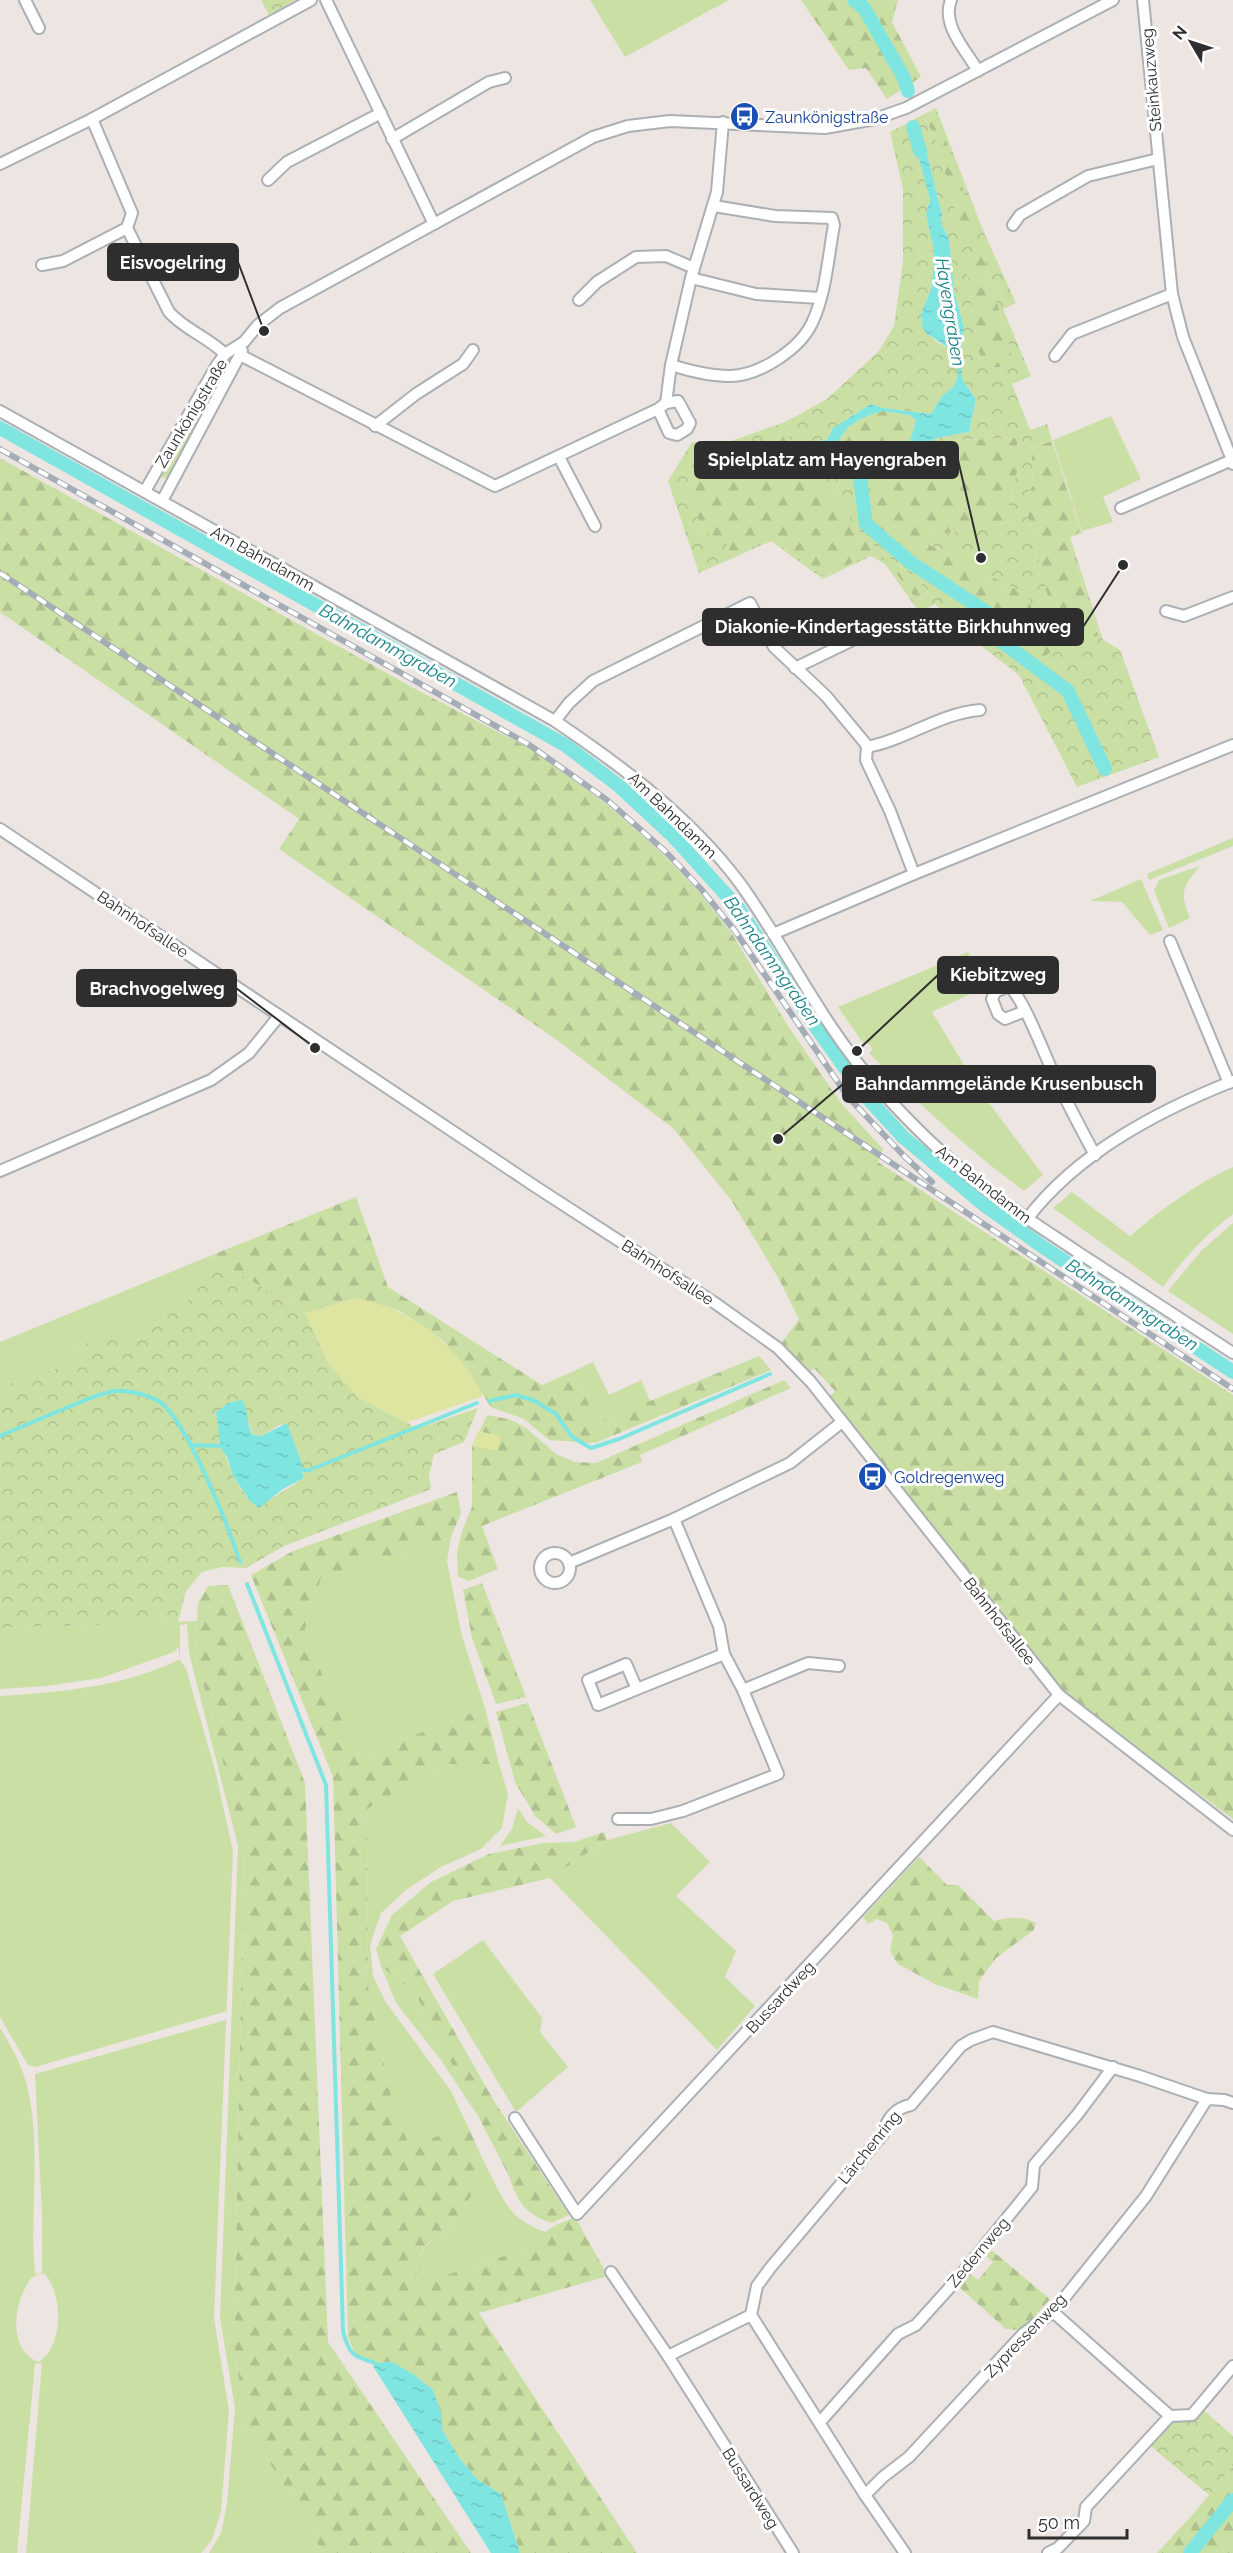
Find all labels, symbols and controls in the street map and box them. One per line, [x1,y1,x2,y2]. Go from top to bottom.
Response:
north arrow [1161,12,1221,72]
text: N [1169,22,1191,44]
street label: Steinkauzweg [1138,28,1165,132]
bus stop icon: Zaunkönigstraße [728,101,760,133]
place label: Zaunkönigstraße [765,108,889,127]
callout: Eisvogelring [108,244,238,280]
text: Eisvogelring [120,252,226,273]
water label: Hayengraben [932,256,969,368]
street label: Zaunkönigstraße [151,355,231,471]
callout: Spielplatz am Hayengraben [695,442,958,478]
text: Spielplatz am Hayengraben [708,449,946,470]
street label: Am Bahndamm [208,522,318,595]
water label: Bahndammgraben [316,599,460,692]
callout: Diakonie-Kindertagesstätte Birkhuhnweg [703,609,1083,645]
text: Diakonie-Kindertagesstätte Birkhuhnweg [715,616,1071,637]
street label: Am Bahndamm [624,768,721,862]
street label: Bahnhofsallee [93,887,192,962]
water label: Bahndammgraben [720,892,825,1030]
callout: Kiebitzweg [938,957,1058,993]
text: Kiebitzweg [950,964,1046,985]
callout: Brachvogelweg [77,970,236,1006]
text: Brachvogelweg [89,978,225,999]
callout: Bahndammgelände Krusenbusch [843,1066,1155,1102]
text: Bahndammgelände Krusenbusch [855,1073,1143,1094]
street label: Am Bahndamm [932,1141,1035,1228]
street label: Bahnhofsallee [618,1236,717,1309]
water label: Bahndammgraben [1062,1254,1202,1355]
bus stop icon: Goldregenweg [857,1461,889,1493]
place label: Goldregenweg [894,1468,1004,1487]
street label: Bahnhofsallee [959,1574,1040,1669]
street label: Bussardweg [742,1957,819,2037]
street label: Lärchenring [834,2107,905,2188]
street label: Zedernweg [944,2214,1013,2291]
street label: Zypressenweg [981,2290,1070,2381]
street label: Bussardweg [718,2444,783,2532]
scale bar [1029,2502,1126,2540]
text: 50 m [1038,2512,1080,2533]

